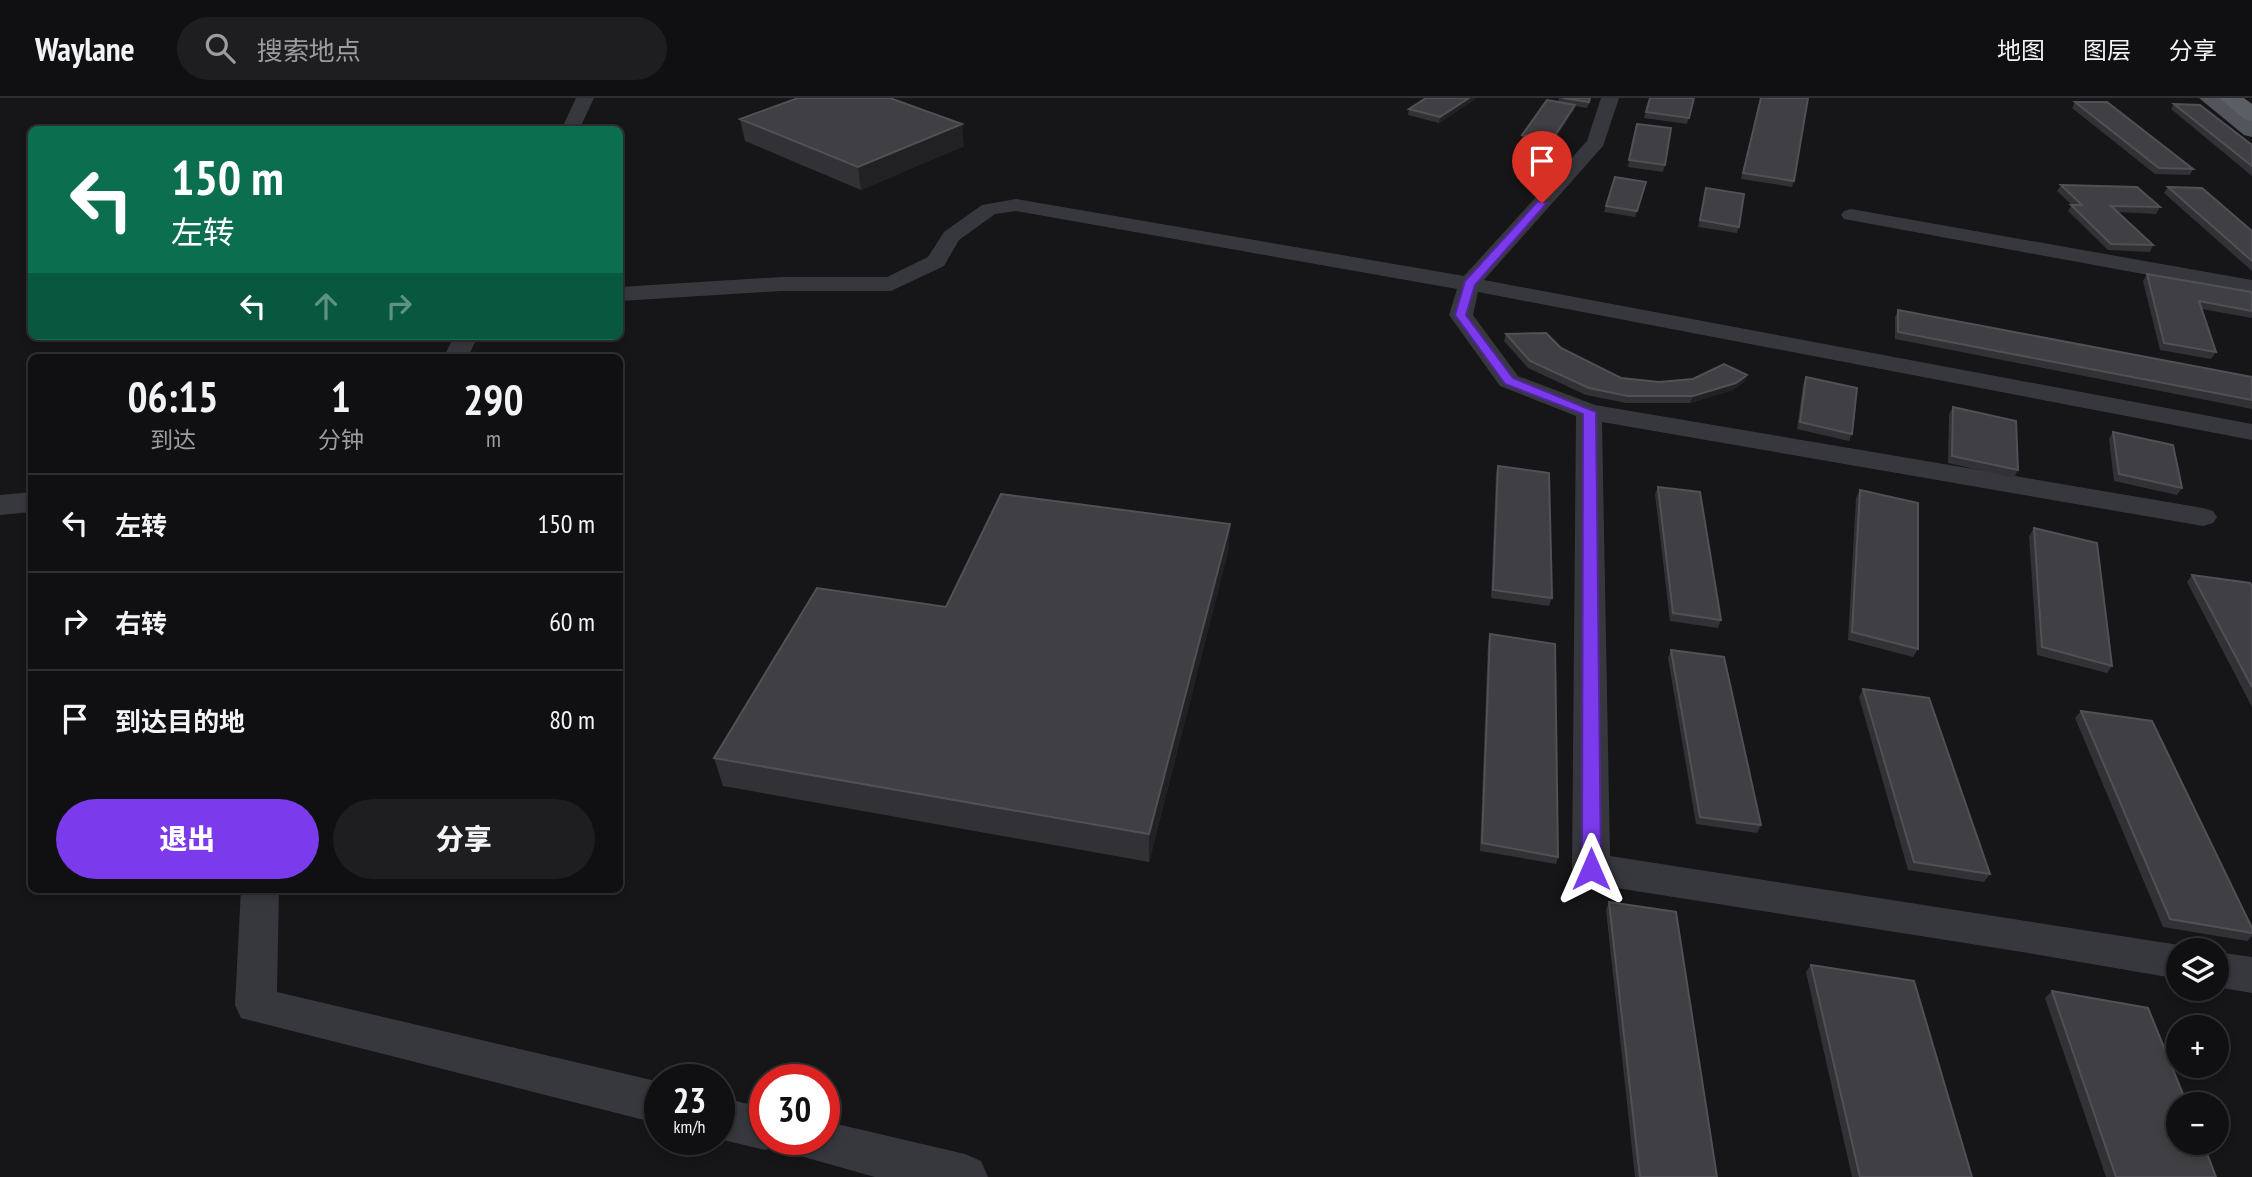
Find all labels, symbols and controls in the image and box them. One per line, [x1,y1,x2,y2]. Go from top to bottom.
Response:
search box [177,17,667,80]
text: Waylane [35,27,135,70]
icon: search [201,29,239,67]
text: 搜索地点 [257,34,361,67]
text: 地图 [1997,35,2045,66]
text: 图层 [2083,35,2131,66]
text: 分享 [2169,35,2217,66]
pin [1512,131,1572,203]
icon: arrive [1523,142,1561,180]
text: 150 m [171,145,284,209]
icon: left [56,154,147,245]
text: 左转 [171,211,235,253]
icon: left [234,287,272,325]
icon: ahead [307,287,345,325]
icon: right [380,287,418,325]
text: 06:15 [127,369,218,424]
text: 1 [331,369,351,424]
text: 290 [463,372,524,427]
text: m [486,424,501,453]
text: 到达 [150,425,196,454]
text: 分钟 [318,425,364,454]
icon: left [56,504,94,542]
text: 150 m [537,507,595,540]
text: 左转 [115,509,167,542]
icon: right [56,602,94,640]
text: 60 m [549,605,595,638]
text: 右转 [115,607,167,640]
icon: arrive [56,700,94,738]
text: 80 m [549,703,595,736]
text: 到达目的地 [115,705,245,738]
button: 退出 [56,799,319,879]
button: 分享 [333,799,595,879]
position arrow [1554,832,1628,906]
map controls [2166,938,2229,1155]
button: layers [2166,938,2229,1001]
button: + [2166,1015,2229,1078]
speed limit sign: 30 [749,1064,840,1155]
text: 23 [673,1077,706,1123]
button: − [2166,1092,2229,1155]
text: km/h [674,1115,705,1138]

